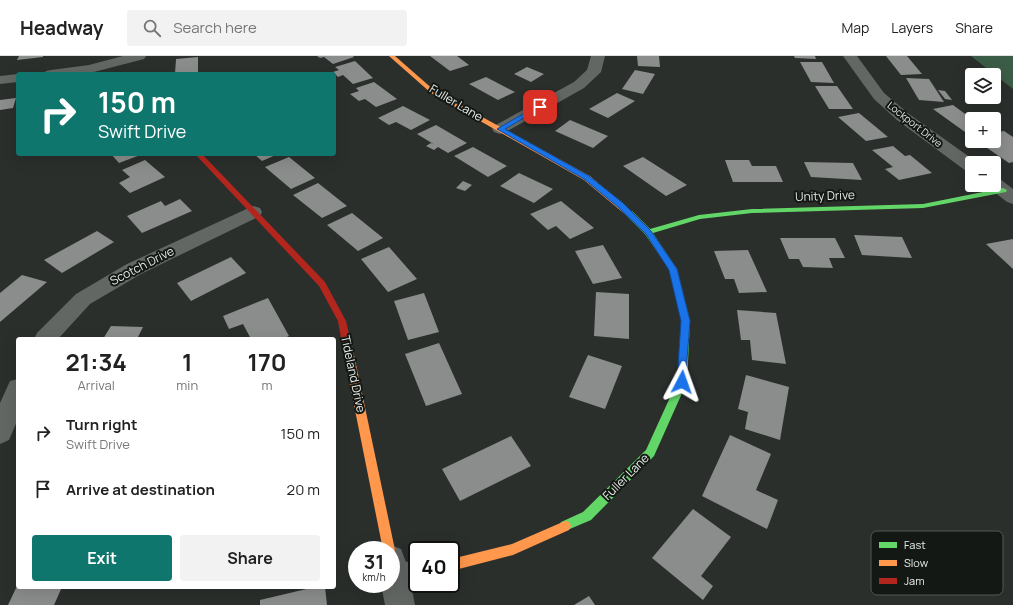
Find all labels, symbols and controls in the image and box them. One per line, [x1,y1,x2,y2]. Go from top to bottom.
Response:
search box [127,10,407,46]
text: Headway [20,15,103,41]
icon: search [141,17,163,39]
text: Search here [173,17,257,38]
text: Map [841,18,869,37]
text: Layers [891,18,933,37]
text: Share [955,18,993,37]
map controls [965,68,1001,192]
button: layers [965,68,1001,104]
street label: Fuller Lane [426,80,486,125]
text: 150 m [98,83,176,121]
icon: right [32,88,84,140]
pin [523,90,557,124]
icon: arrive [529,96,551,118]
street label: Lockport Drive [885,98,946,150]
button: + [965,112,1001,148]
text: Swift Drive [98,119,186,143]
button: − [965,156,1001,192]
street label: Unity Drive [795,186,855,205]
street label: Scotch Drive [107,242,177,289]
street label: Tideland Drive [337,334,370,414]
text: 21:34 [65,345,127,378]
text: 1 [182,345,193,378]
text: 170 [248,345,287,378]
position arrow [661,361,703,403]
text: Arrival [78,376,115,394]
text: min [176,376,198,394]
text: m [262,376,273,394]
text: Turn right [66,414,137,435]
icon: right [32,422,54,444]
text: 150 m [281,423,320,444]
text: Swift Drive [66,435,130,453]
street label: Fuller Lane [599,450,653,504]
icon: arrive [32,478,54,500]
text: Arrive at destination [66,479,215,500]
text: 20 m [287,479,320,500]
legend [871,531,1003,595]
button: Exit [32,535,172,581]
button: Share [180,535,320,581]
text: Fast [904,537,926,552]
speed limit sign: 40 [408,541,460,593]
text: 31 [364,548,384,575]
text: Slow [904,555,929,570]
text: km/h [362,570,386,584]
text: Jam [904,573,925,588]

